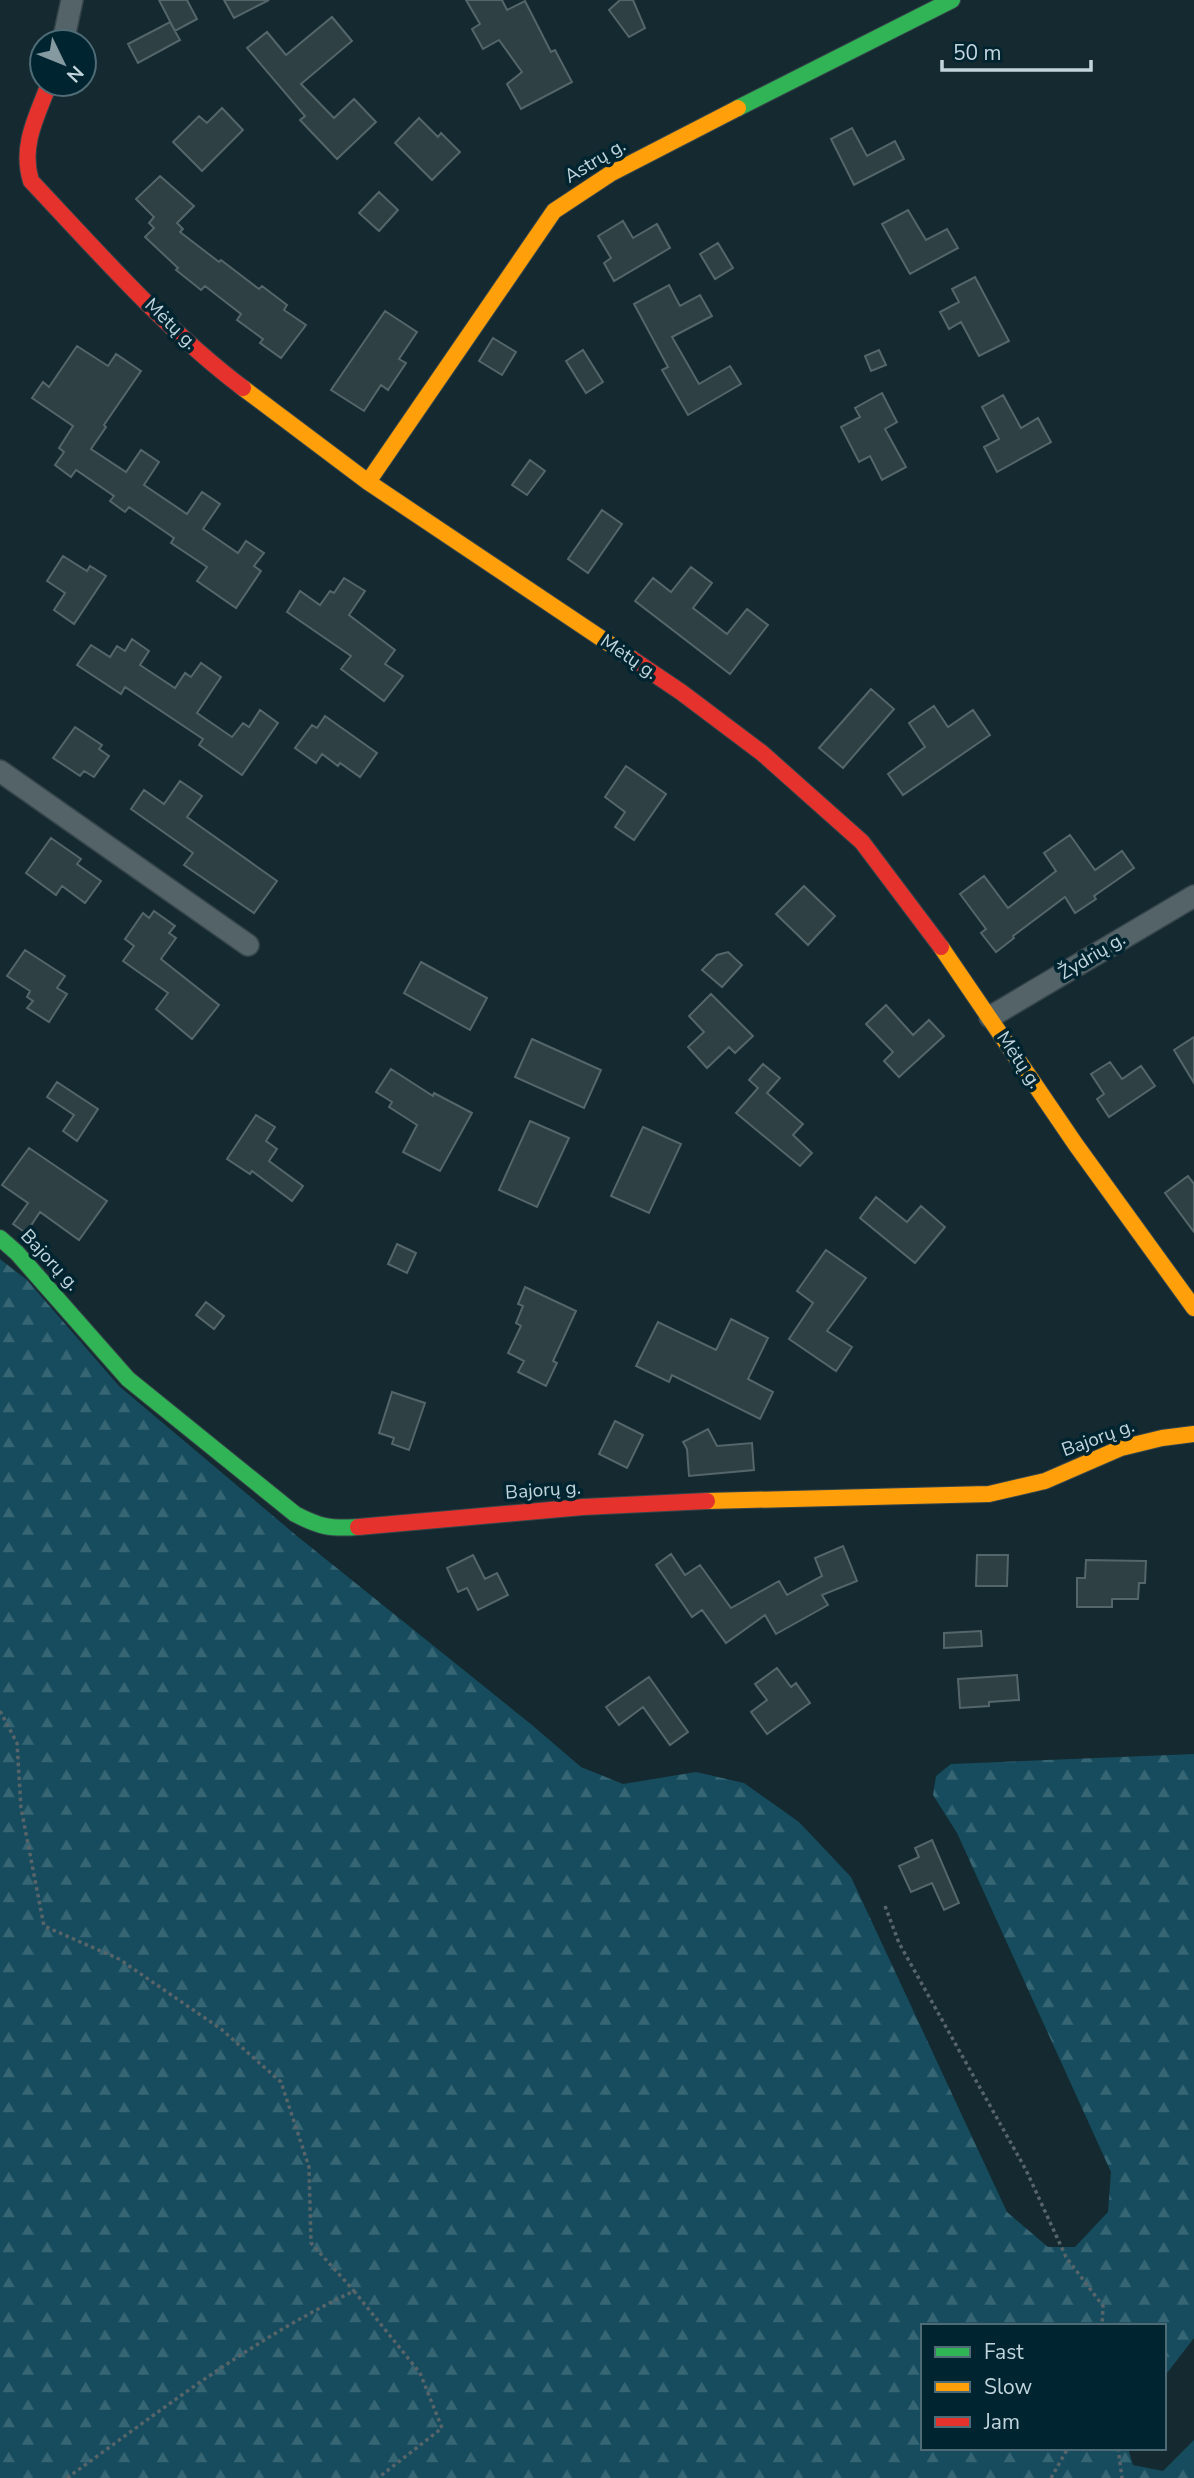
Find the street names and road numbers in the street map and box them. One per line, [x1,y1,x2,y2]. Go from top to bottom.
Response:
street label: Astrų g. [559,133,631,189]
street label: Mėtų g. [139,292,203,356]
street label: Mėtų g. [595,628,663,686]
street label: Žydrių g. [1054,926,1130,986]
street label: Mėtų g. [990,1026,1048,1094]
street label: Bajorų g. [15,1223,85,1297]
street label: Bajorų g. [1058,1413,1138,1463]
street label: Bajorų g. [504,1474,582,1506]

